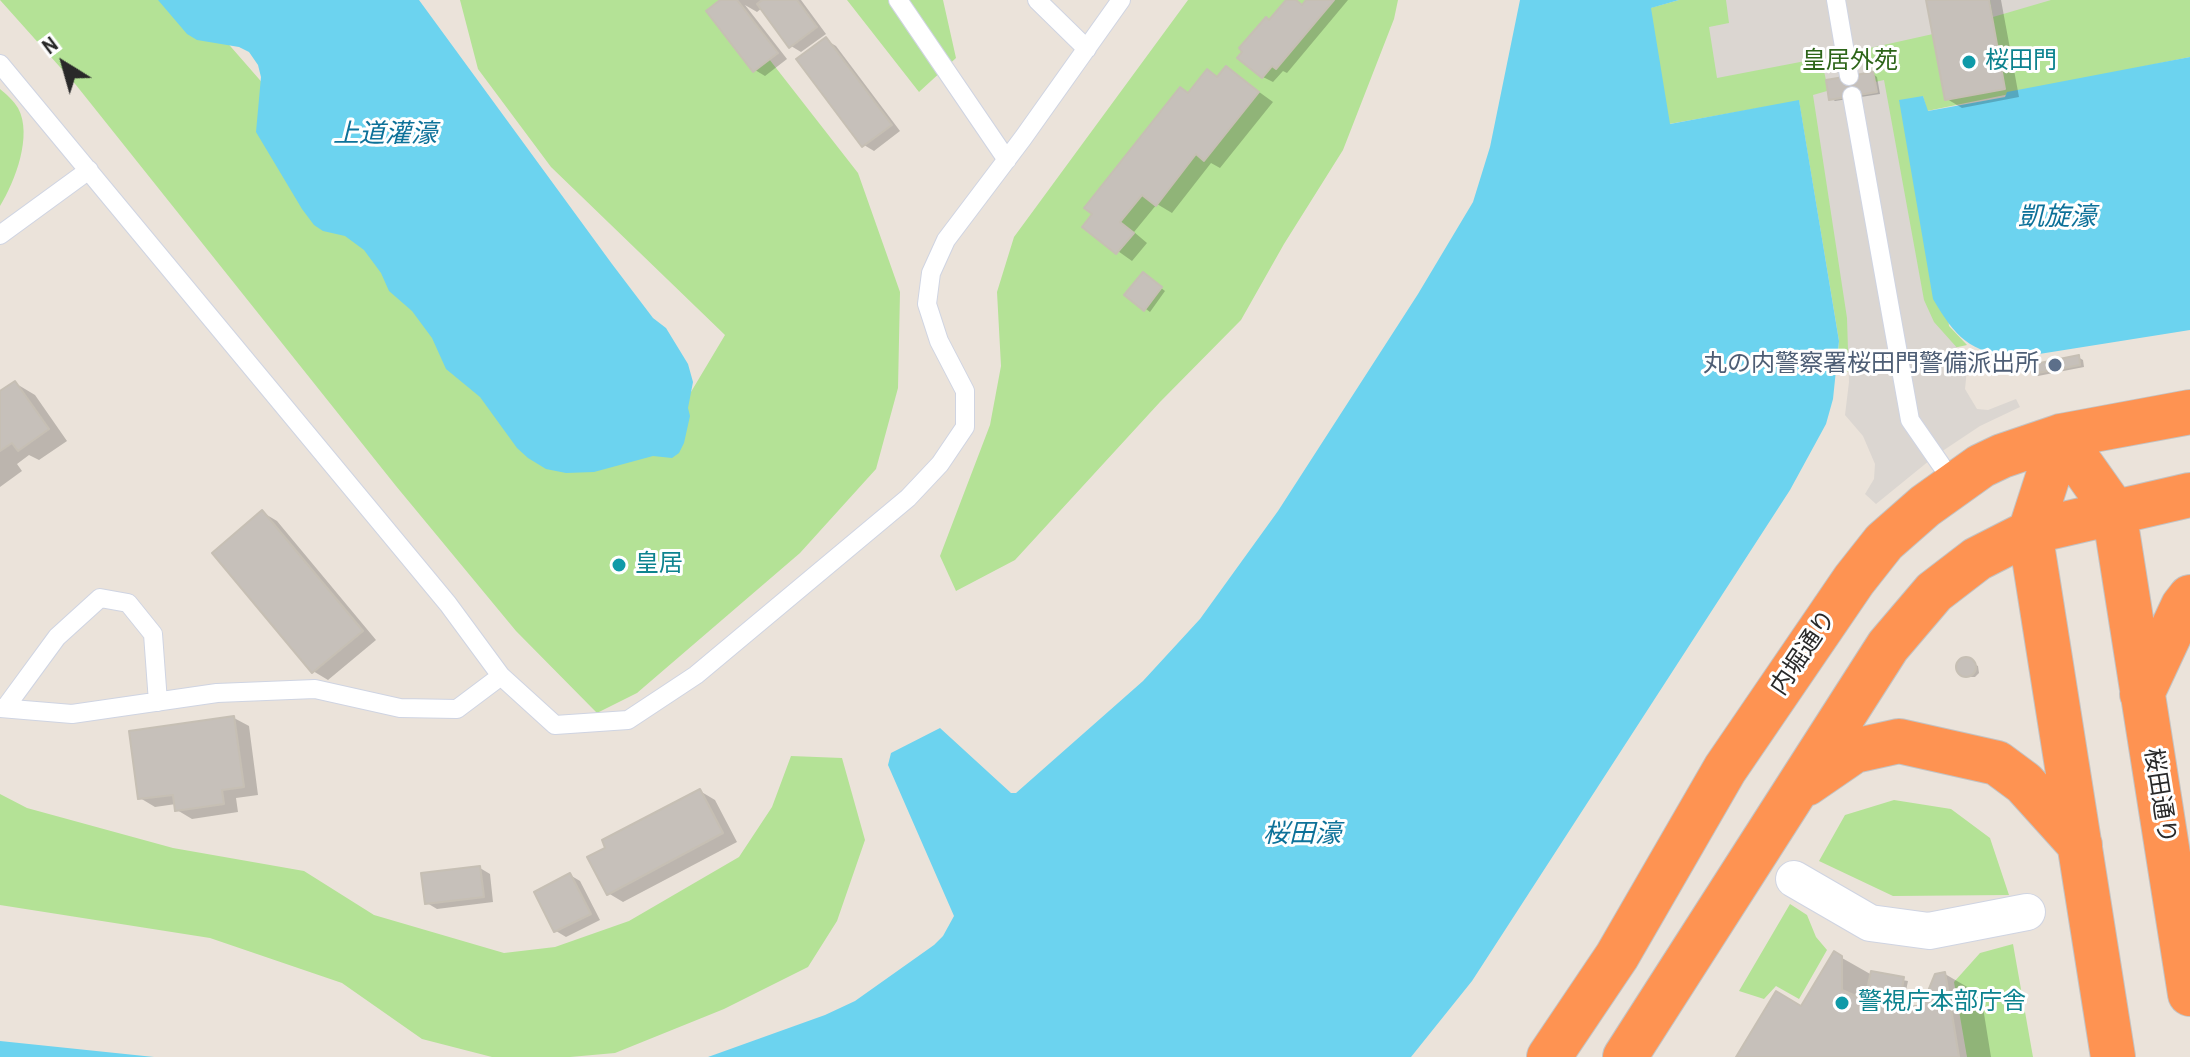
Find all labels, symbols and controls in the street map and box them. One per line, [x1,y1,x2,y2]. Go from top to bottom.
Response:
north arrow [24,24,104,104]
text: N [35,29,64,61]
park label: 皇居外苑 [1802,48,1898,76]
place label: 桜田門 [1985,48,2057,76]
marker: 桜田門 [1960,53,1978,71]
water label: 上道灌濠 [333,119,437,151]
water label: 凱旋濠 [2018,202,2096,234]
place label: 丸の内警察署桜田門警備派出所 [1703,351,2039,379]
marker: 丸の内警察署桜田門警備派出所 [2046,356,2064,374]
place label: 皇居 [635,551,683,579]
marker: 皇居 [610,556,628,574]
street label: 内堀通り [1765,605,1843,701]
street label: 桜田通り [2137,746,2181,846]
water label: 桜田濠 [1263,819,1341,851]
place label: 警視庁本部庁舎 [1858,989,2026,1017]
marker: 警視庁本部庁舎 [1833,994,1851,1012]

